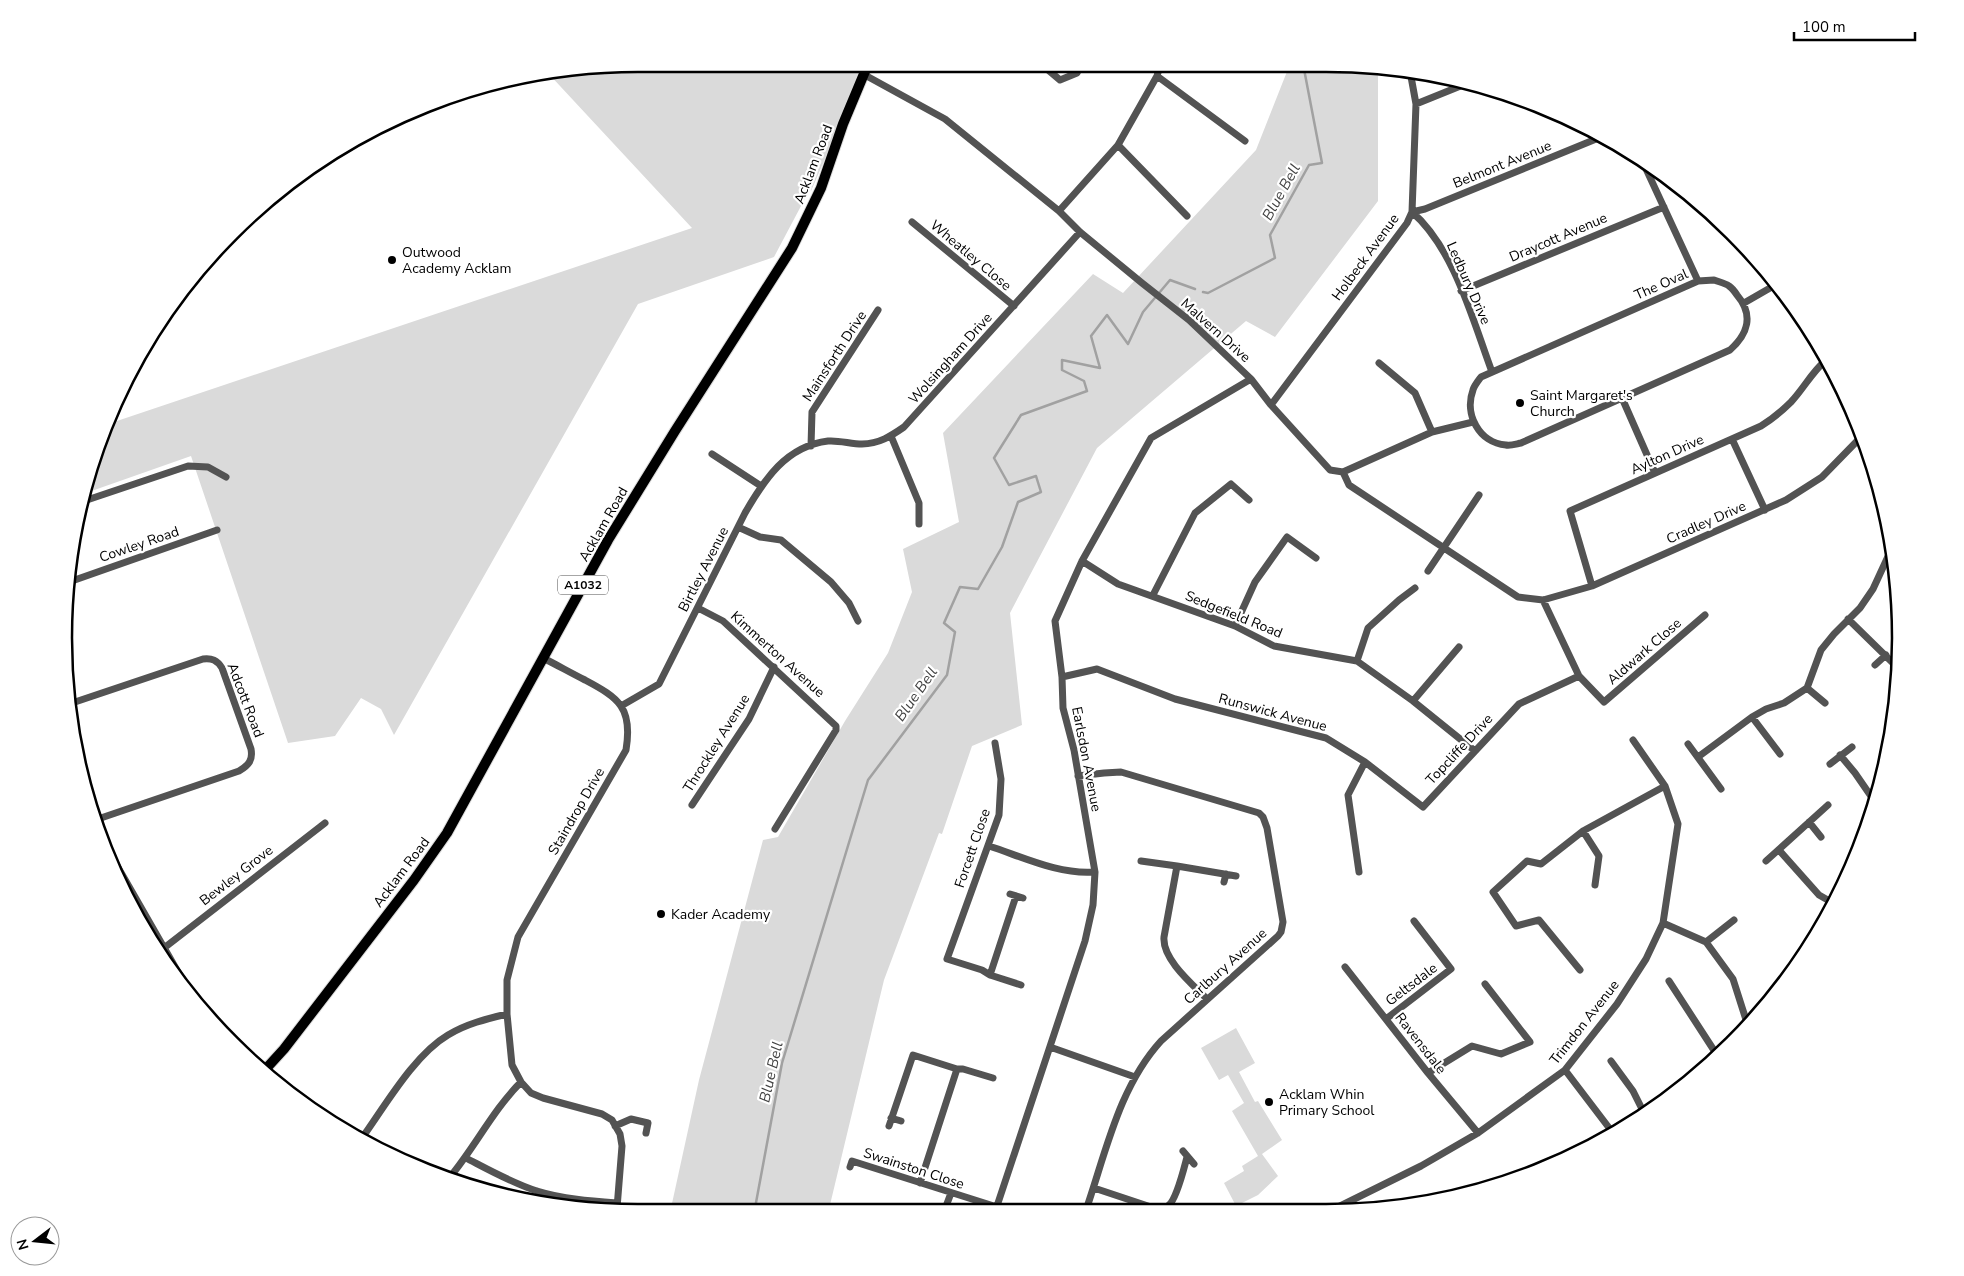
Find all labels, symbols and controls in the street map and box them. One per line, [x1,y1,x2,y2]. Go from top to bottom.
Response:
scale bar [1794,10,1915,42]
text: 100 m [1802,17,1846,37]
street label: Acklam Road [790,122,837,206]
street label: Belmont Avenue [1450,136,1554,193]
water label: Blue Bell [1257,160,1305,224]
street label: Draycott Avenue [1506,208,1610,267]
street label: Holbeck Avenue [1327,210,1403,305]
street label: Wheatley Close [926,216,1015,295]
street label: Ledbury Drive [1442,239,1495,328]
place label: Outwood Academy Acklam [402,243,511,278]
marker: Outwood Academy Acklam [386,254,398,266]
street label: The Oval [1631,264,1692,305]
street label: Malvern Drive [1177,294,1255,367]
street label: Mainsforth Drive [798,307,871,405]
street label: Wolsingham Drive [904,309,996,408]
place label: Saint Margaret's Church [1530,386,1633,421]
marker: Saint Margaret's Church [1514,397,1526,409]
street label: Aylton Drive [1628,430,1707,479]
street label: Acklam Road [574,483,632,565]
street label: Cradley Drive [1663,496,1749,549]
street label: Cowley Road [97,522,182,567]
street label: Birtley Avenue [674,524,733,615]
road number: A1032 [558,576,608,594]
street label: Sedgefield Road [1182,586,1285,643]
street label: Kimmerton Avenue [726,607,829,702]
street label: Aldwark Close [1603,614,1685,689]
street label: Adcott Road [223,660,268,740]
water label: Blue Bell [890,663,942,725]
street label: Runswick Avenue [1217,689,1329,736]
street label: Throckley Avenue [679,691,754,796]
street label: Earlsdon Avenue [1067,705,1106,813]
street label: Topcliffe Drive [1422,710,1497,789]
street label: Staindrop Drive [544,764,609,858]
street label: Forcett Close [950,806,995,890]
street label: Acklam Road [369,833,434,911]
street label: Bewley Grove [196,841,277,910]
place label: Kader Academy [671,905,771,924]
marker: Kader Academy [655,908,667,920]
street label: Carlbury Avenue [1180,924,1271,1009]
street label: Geltsdale [1381,959,1441,1010]
street label: Trimdon Avenue [1545,976,1624,1069]
street label: Ravensdale [1391,1009,1451,1078]
water label: Blue Bell [754,1040,788,1104]
place label: Acklam Whin Primary School [1279,1085,1375,1120]
marker: Acklam Whin Primary School [1263,1096,1275,1108]
street label: Swainston Close [861,1143,967,1194]
north arrow [10,1216,60,1266]
text: N [12,1237,34,1252]

